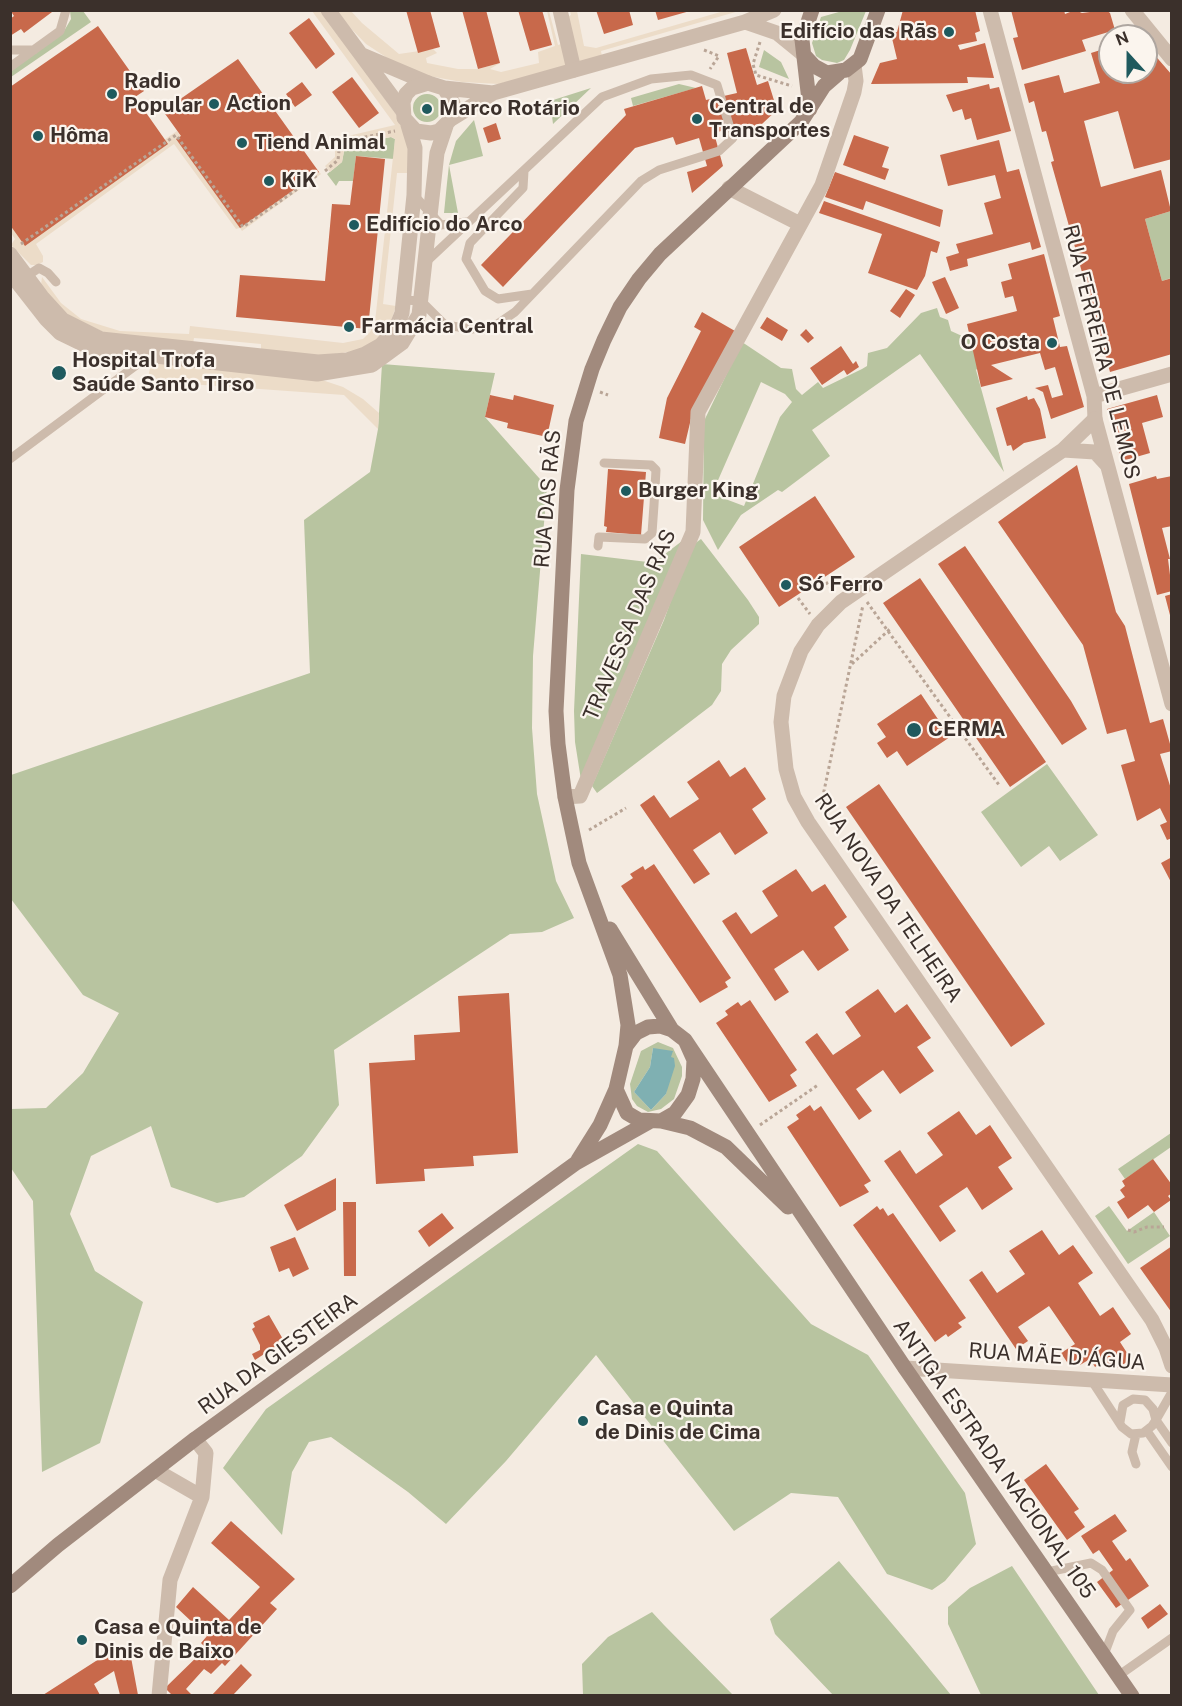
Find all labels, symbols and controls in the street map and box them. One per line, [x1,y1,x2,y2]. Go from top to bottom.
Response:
place label: Edifício das Rãs [780,19,937,45]
north arrow [1098,24,1158,84]
marker: Edifício das Rãs [942,25,956,39]
text: N [1113,27,1131,50]
place label: Radio Popular [124,69,202,119]
marker: Radio Popular [105,87,119,101]
place label: Action [226,91,291,117]
place label: Central de Transportes [709,94,830,144]
place label: Marco Rotário [439,96,580,122]
marker: Action [207,97,221,111]
marker: Marco Rotário [420,102,434,116]
marker: Central de Transportes [690,112,704,126]
place label: Hôma [50,123,109,149]
marker: Hôma [31,129,45,143]
place label: Tiend Animal [254,130,386,156]
marker: Tiend Animal [235,136,249,150]
place label: KiK [281,168,317,194]
marker: KiK [262,174,276,188]
place label: Edifício do Arco [366,212,522,238]
marker: Edifício do Arco [347,218,361,232]
street label: RUA FERREIRA DE LEMOS [1057,222,1145,482]
place label: Farmácia Central [361,314,534,340]
marker: Farmácia Central [342,320,356,334]
place label: O Costa [961,330,1040,356]
marker: O Costa [1045,336,1059,350]
place label: Hospital Trofa Saúde Santo Tirso [72,348,254,398]
marker: Hospital Trofa Saúde Santo Tirso [50,364,68,382]
street label: RUA DAS RÃS [529,429,567,569]
place label: Burger King [638,478,758,504]
marker: Burger King [619,484,633,498]
street label: TRAVESSA DAS RÃS [578,526,682,724]
place label: Só Ferro [798,572,883,598]
marker: Só Ferro [779,578,793,592]
place label: CERMA [928,717,1006,743]
marker: CERMA [905,721,923,739]
street label: RUA NOVA DA TELHEIRA [809,789,967,1007]
street label: RUA DA GIESTEIRA [193,1288,363,1420]
street label: ANTIGA ESTRADA NACIONAL 105 [887,1314,1101,1604]
street label: RUA MÃE D'ÁGUA [968,1338,1146,1376]
place label: Casa e Quinta de Dinis de Cima [595,1396,760,1446]
marker: Casa e Quinta de Dinis de Cima [576,1414,590,1428]
place label: Casa e Quinta de Dinis de Baixo [94,1615,262,1665]
marker: Casa e Quinta de Dinis de Baixo [75,1633,89,1647]

